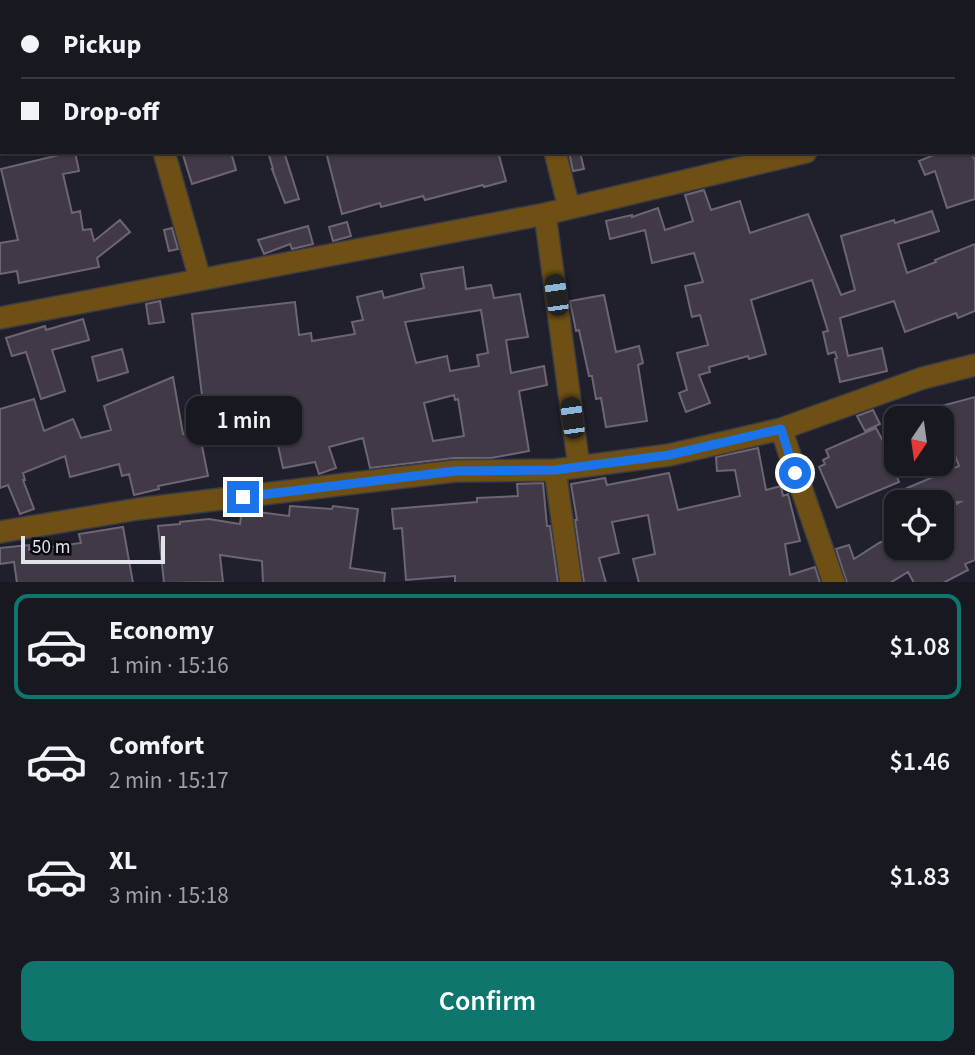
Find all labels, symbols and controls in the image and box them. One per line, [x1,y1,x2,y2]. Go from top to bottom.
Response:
text: Pickup [63,26,141,63]
text: Drop-off [63,93,159,130]
car [543,273,570,317]
callout: 1 min [185,396,301,444]
car [559,396,586,440]
text: 1 min [217,404,271,437]
north arrow [884,406,954,476]
map controls [884,406,954,560]
route start [779,457,811,489]
route end [227,481,259,513]
button: locate [884,490,954,560]
scale bar [21,534,164,565]
text: 50 m [32,534,70,561]
text: Economy [109,612,214,649]
icon: car [25,615,88,678]
text: $1.08 [889,628,950,665]
text: 1 min · 15:16 [109,649,229,682]
text: Comfort [109,727,204,764]
icon: car [25,730,88,793]
text: $1.46 [889,743,950,780]
text: 2 min · 15:17 [109,764,229,797]
text: XL [109,842,137,879]
icon: car [25,845,88,908]
text: $1.83 [889,858,950,895]
text: 3 min · 15:18 [109,879,229,912]
button: Confirm [21,961,954,1041]

